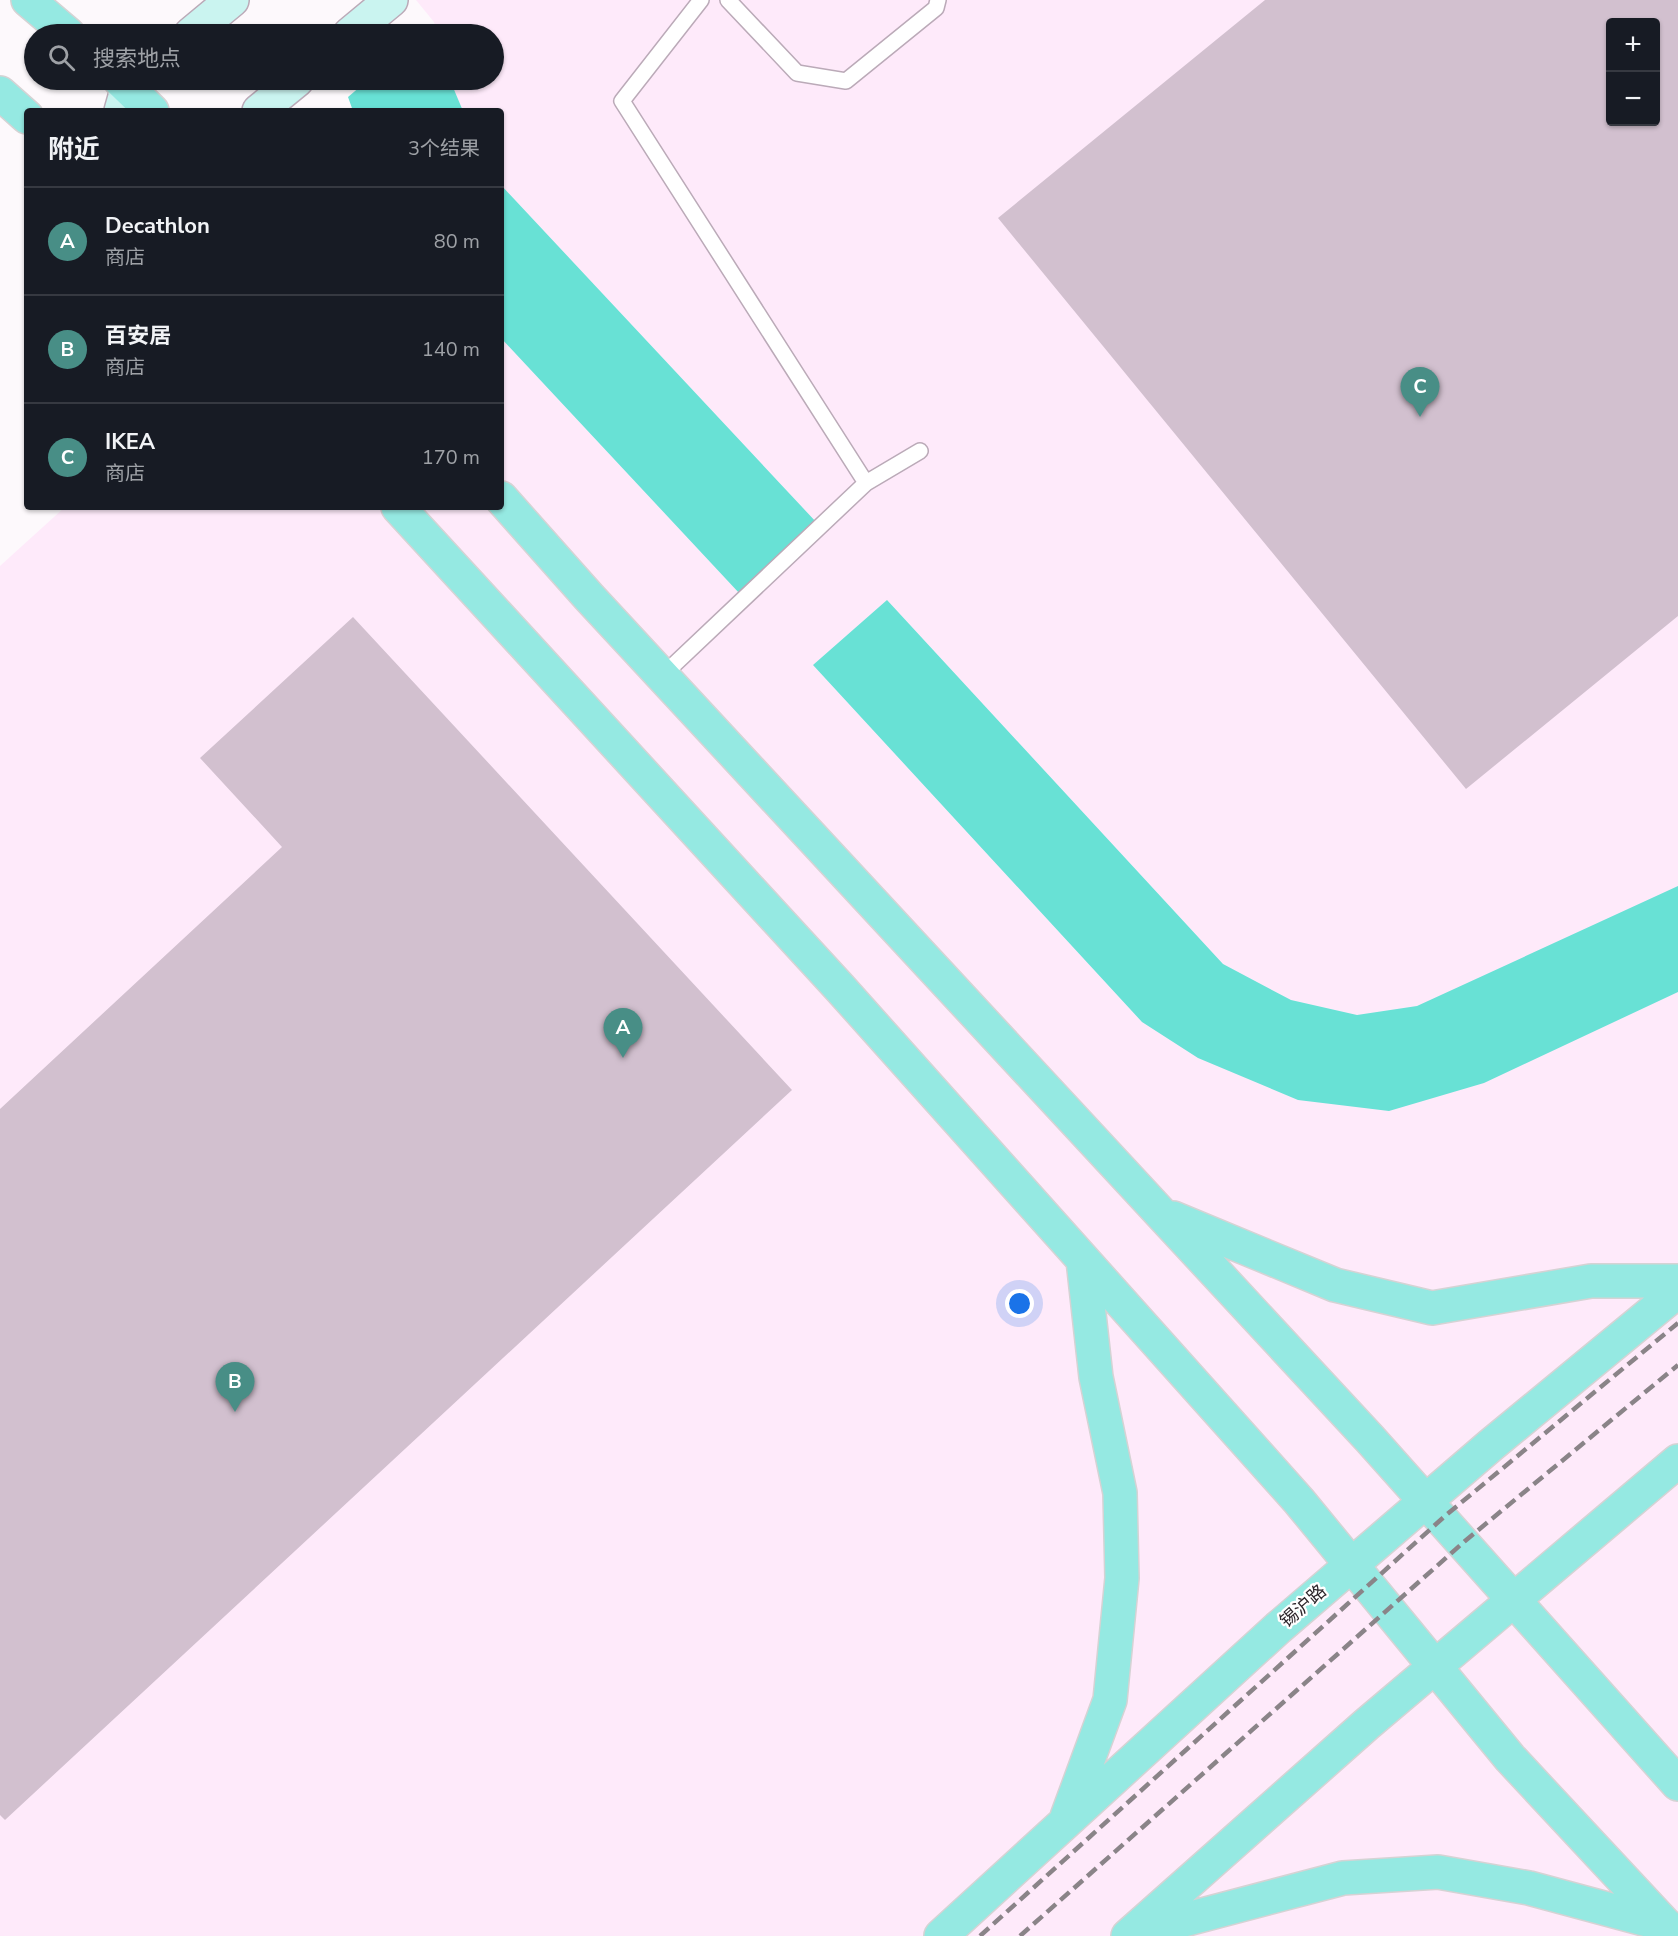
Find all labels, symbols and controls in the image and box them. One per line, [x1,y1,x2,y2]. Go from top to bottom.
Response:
map controls [1606,18,1660,126]
button: + [1606,18,1660,72]
search box [24,24,504,90]
icon: search [45,41,78,74]
text: 搜索地点 [93,44,181,74]
button: − [1606,72,1660,126]
text: 附近 [48,132,100,167]
text: 3个结果 [408,135,480,162]
text: Decathlon [105,211,210,241]
text: A [60,228,75,255]
text: 80 m [434,228,480,255]
text: 商店 [105,244,145,271]
text: 百安居 [105,321,171,351]
text: B [61,336,74,363]
text: 140 m [422,336,480,363]
text: 商店 [105,354,145,381]
pin: C [1400,368,1440,417]
text: IKEA [105,427,155,457]
text: C [61,444,74,471]
text: 170 m [422,444,480,471]
text: 商店 [105,460,145,487]
pin: A [604,1008,642,1058]
your location [1005,1289,1034,1318]
pin: B [216,1362,254,1412]
street label: 锡沪路 [1275,1579,1331,1633]

